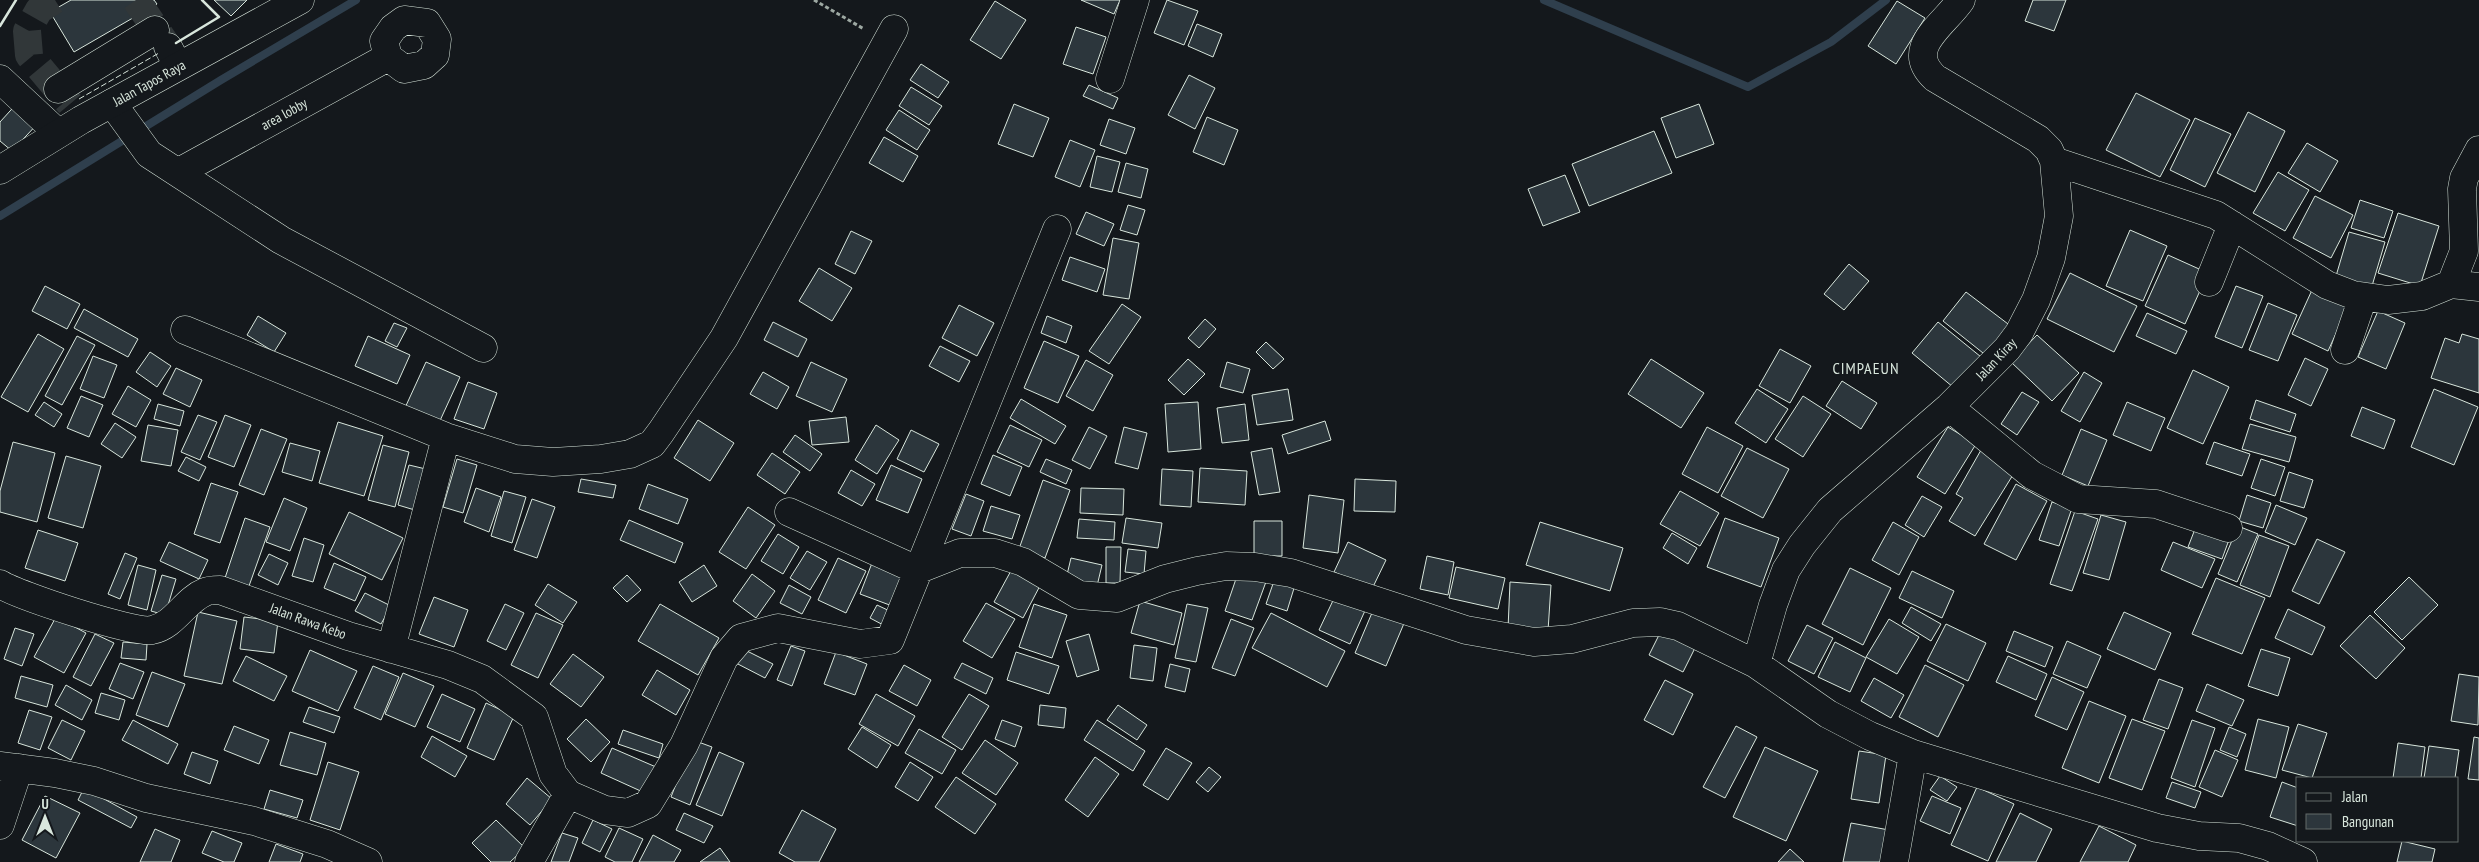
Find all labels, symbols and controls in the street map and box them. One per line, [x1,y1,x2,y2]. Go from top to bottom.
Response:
street label: Jalan Tapos Raya [109,56,188,111]
street label: area lobby [258,94,311,134]
street label: Jalan Kiray [1971,333,2021,385]
district label: CIMPAEUN [1833,358,1900,378]
street label: Jalan Rawa Kebo [266,598,349,643]
legend [2296,777,2459,842]
text: Jalan [2341,787,2368,806]
north arrow [20,792,70,842]
text: U [41,795,49,813]
text: Bangunan [2342,812,2394,831]

